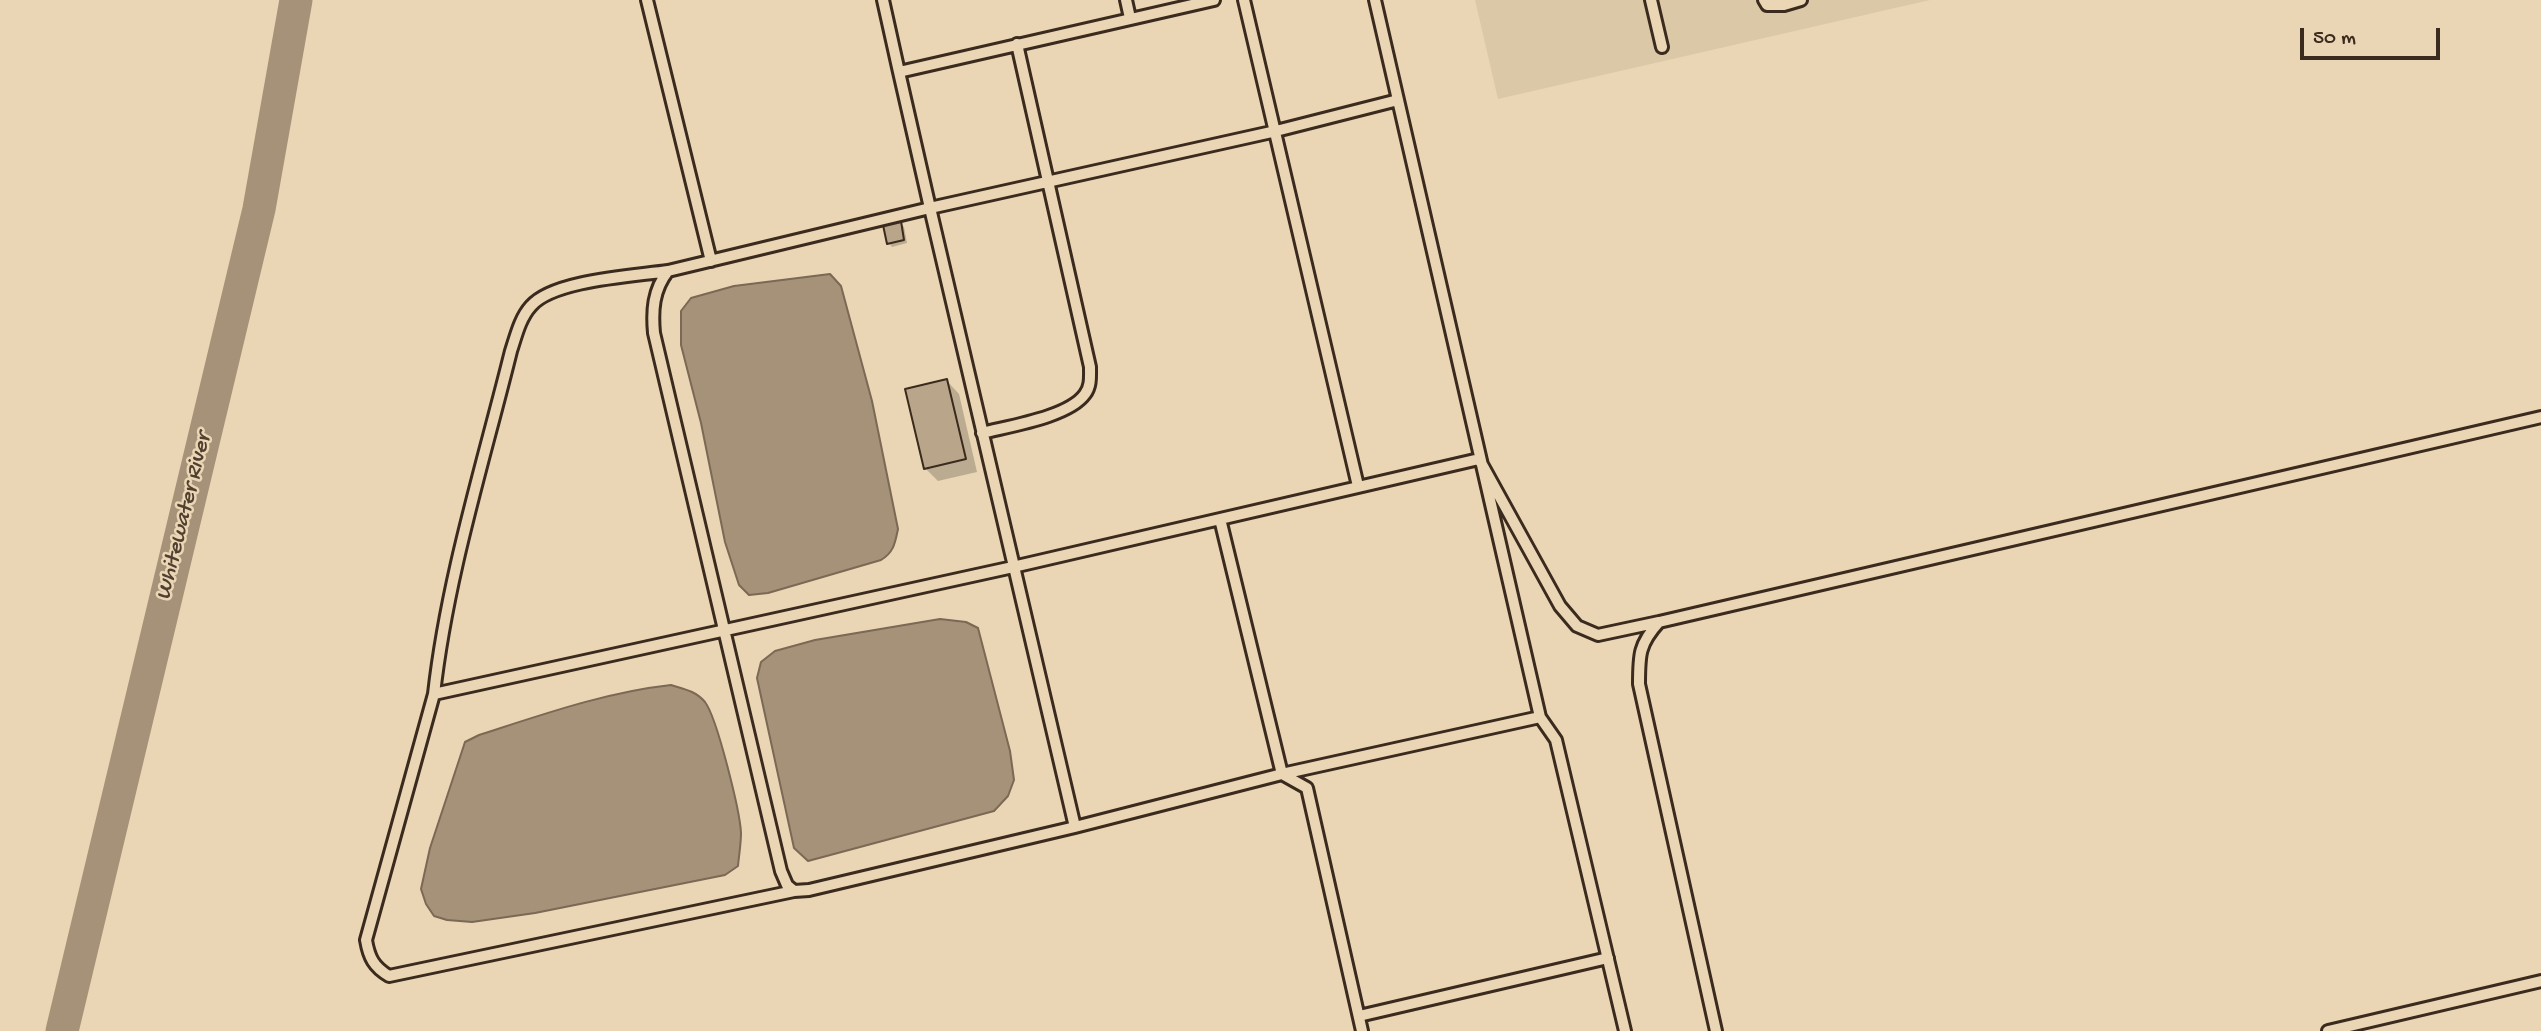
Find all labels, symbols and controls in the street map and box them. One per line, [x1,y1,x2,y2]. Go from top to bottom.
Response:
scale bar [2303,14,2443,58]
text: 50 m [2313,27,2356,52]
water label: Whitewater River [151,431,219,603]

